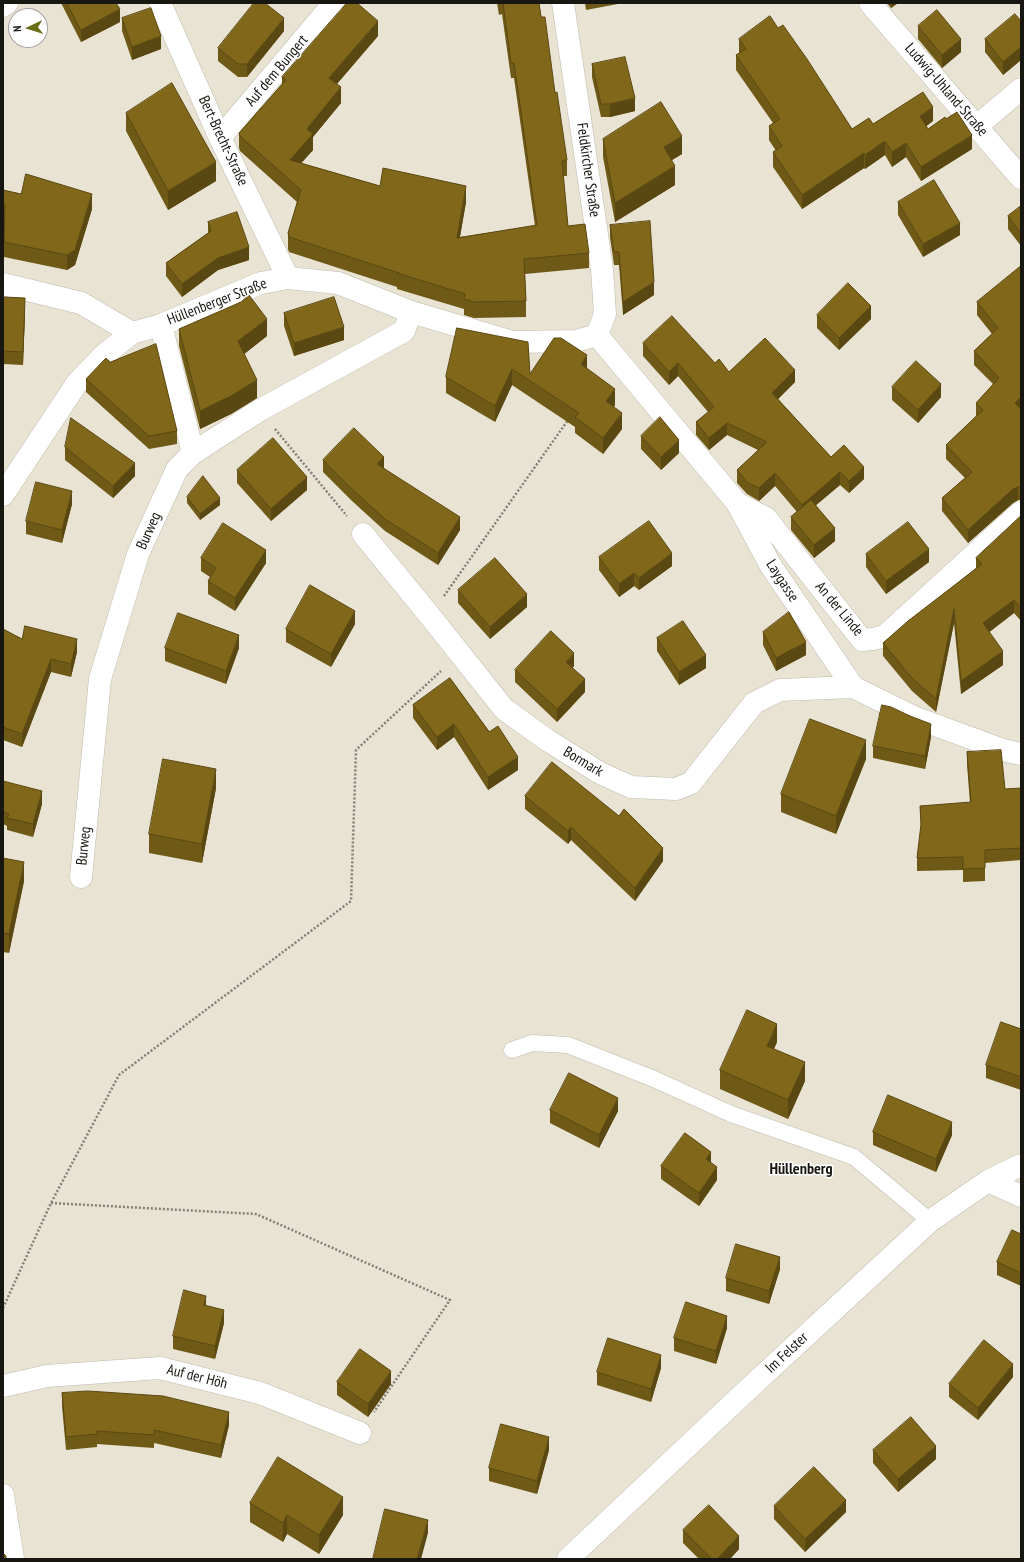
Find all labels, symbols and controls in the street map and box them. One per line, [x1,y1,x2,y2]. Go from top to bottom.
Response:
north arrow [8,8,48,48]
text: N [10,25,24,32]
street label: Auf dem Bungert [242,32,312,110]
street label: Ludwig-Uhland-Straße [901,40,991,140]
street label: Bert-Brecht-Straße [194,93,252,189]
street label: Feldkircher Straße [572,122,604,218]
street label: Hüllenberger Straße [165,275,269,329]
street label: Burweg [133,510,165,552]
street label: Laygasse [762,557,802,605]
street label: An der Linde [811,578,867,640]
street label: Bormark [560,743,606,781]
street label: Burweg [73,826,95,866]
district label: Hüllenberg [769,1159,833,1179]
street label: Im Felster [762,1329,812,1377]
street label: Auf der Höh [165,1361,229,1393]

